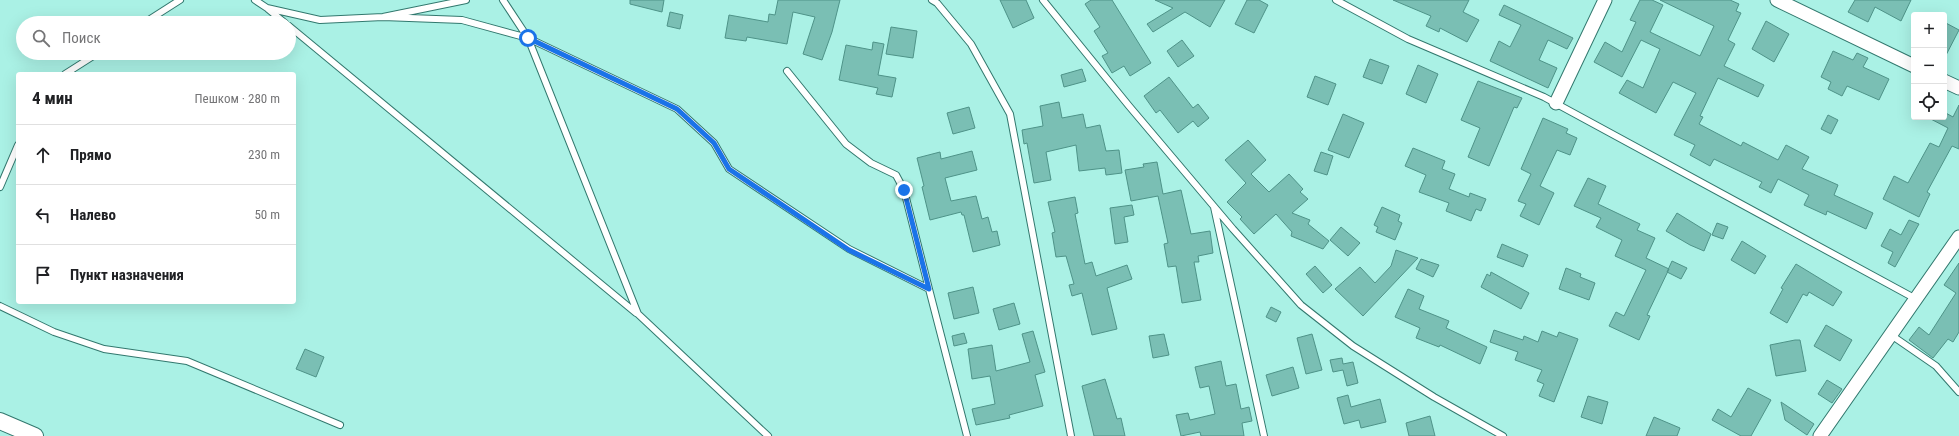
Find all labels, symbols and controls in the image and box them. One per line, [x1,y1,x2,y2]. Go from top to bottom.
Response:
map controls [1911,12,1947,120]
button: + [1911,12,1947,48]
search box [16,16,296,60]
icon: search [30,27,52,49]
text: Поиск [62,29,101,47]
route start [519,29,537,47]
button: − [1911,48,1947,84]
button: locate [1911,84,1947,120]
text: 4 мин [32,88,73,108]
text: Пешком · 280 m [194,91,280,106]
icon: ahead [32,144,54,166]
text: Прямо [70,146,111,164]
text: 230 m [248,147,280,162]
route end [895,181,913,199]
icon: left [32,204,54,226]
text: Налево [70,206,116,224]
text: 50 m [254,207,280,222]
icon: arrive [32,264,54,286]
text: Пункт назначения [70,266,184,284]

